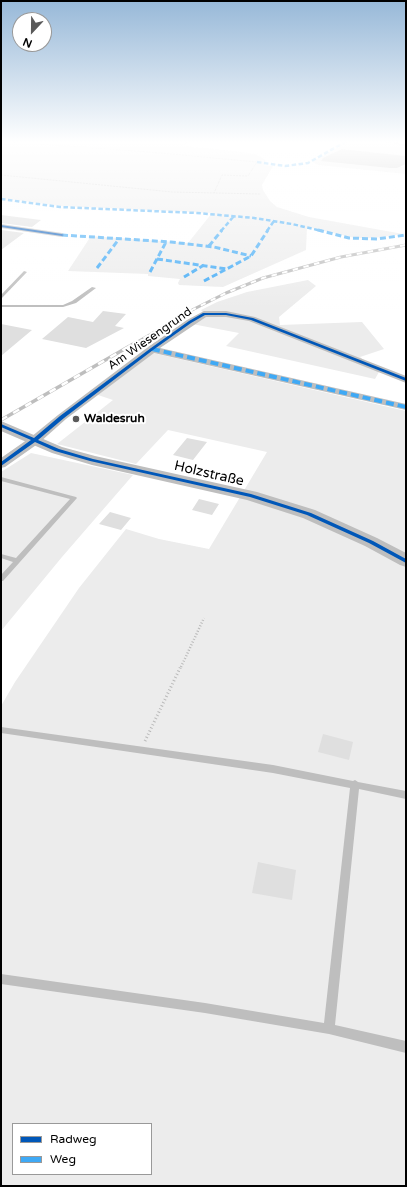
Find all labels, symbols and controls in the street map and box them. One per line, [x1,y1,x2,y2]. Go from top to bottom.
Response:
north arrow [12,12,52,52]
text: N [21,35,34,50]
street label: Am Wiesengrund [105,305,195,373]
place label: Waldesruh [84,412,145,426]
marker: Waldesruh [71,414,81,424]
street label: Holzstraße [173,458,245,490]
legend [12,1123,152,1175]
text: Radweg [50,1132,97,1146]
text: Weg [50,1152,76,1166]

